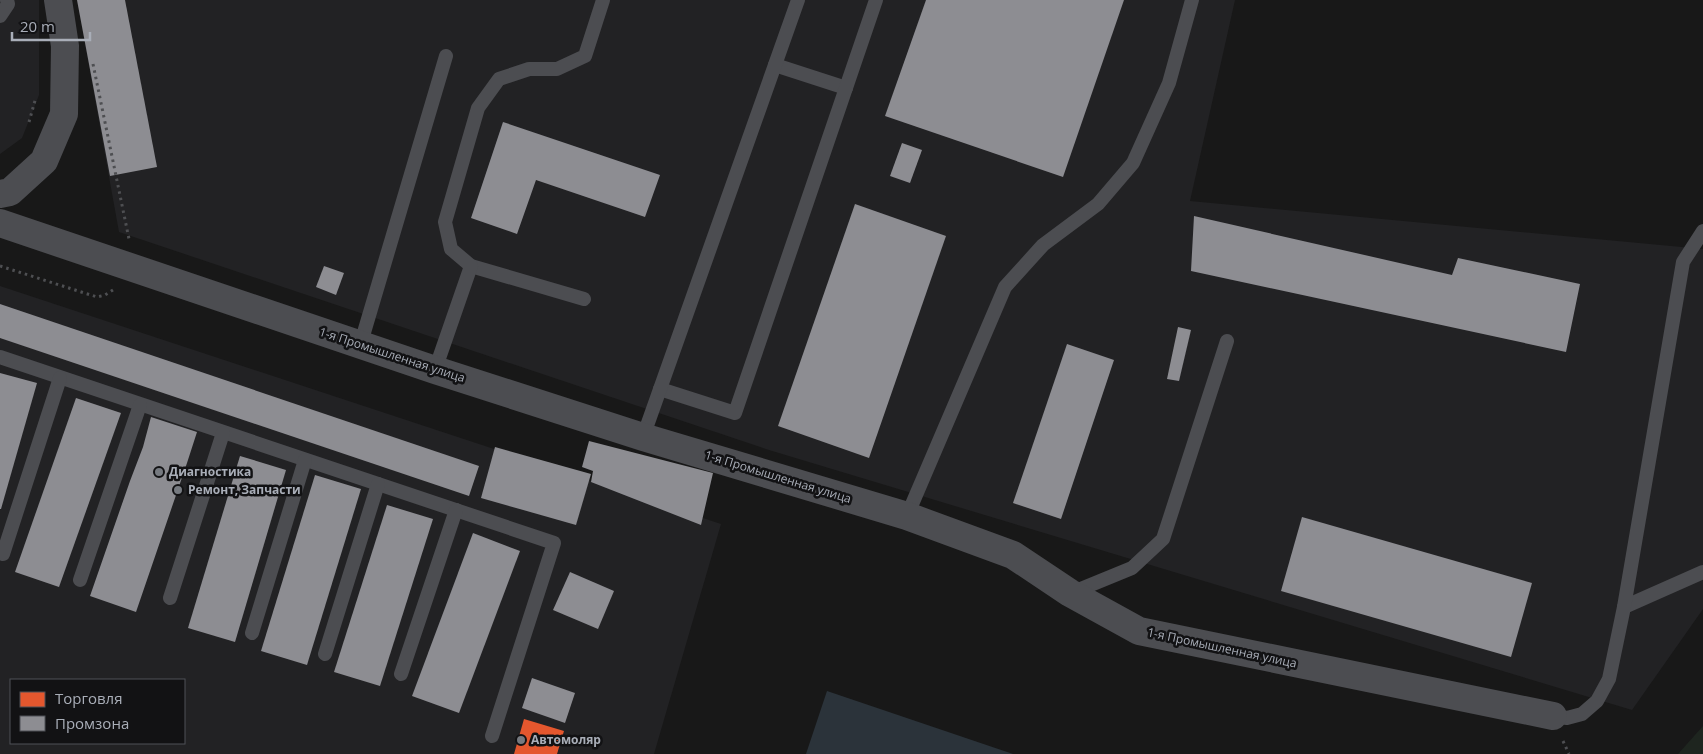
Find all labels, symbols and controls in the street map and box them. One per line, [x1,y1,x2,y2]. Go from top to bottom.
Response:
scale bar [12,10,90,42]
text: 20 m [20,16,55,36]
street label: 1-я Промышленная улица [317,323,467,386]
street label: 1-я Промышленная улица [703,446,853,507]
place label: Диагностика [169,463,251,480]
marker: Диагностика [153,466,165,478]
place label: Ремонт, Запчасти [188,481,301,498]
marker: Ремонт, Запчасти [172,484,184,496]
street label: 1-я Промышленная улица [1146,623,1298,672]
legend [10,679,185,744]
text: Торговля [55,688,122,708]
text: Промзона [55,713,129,733]
place label: Автомоляр [531,731,601,748]
marker: Автомоляр [515,734,527,746]

